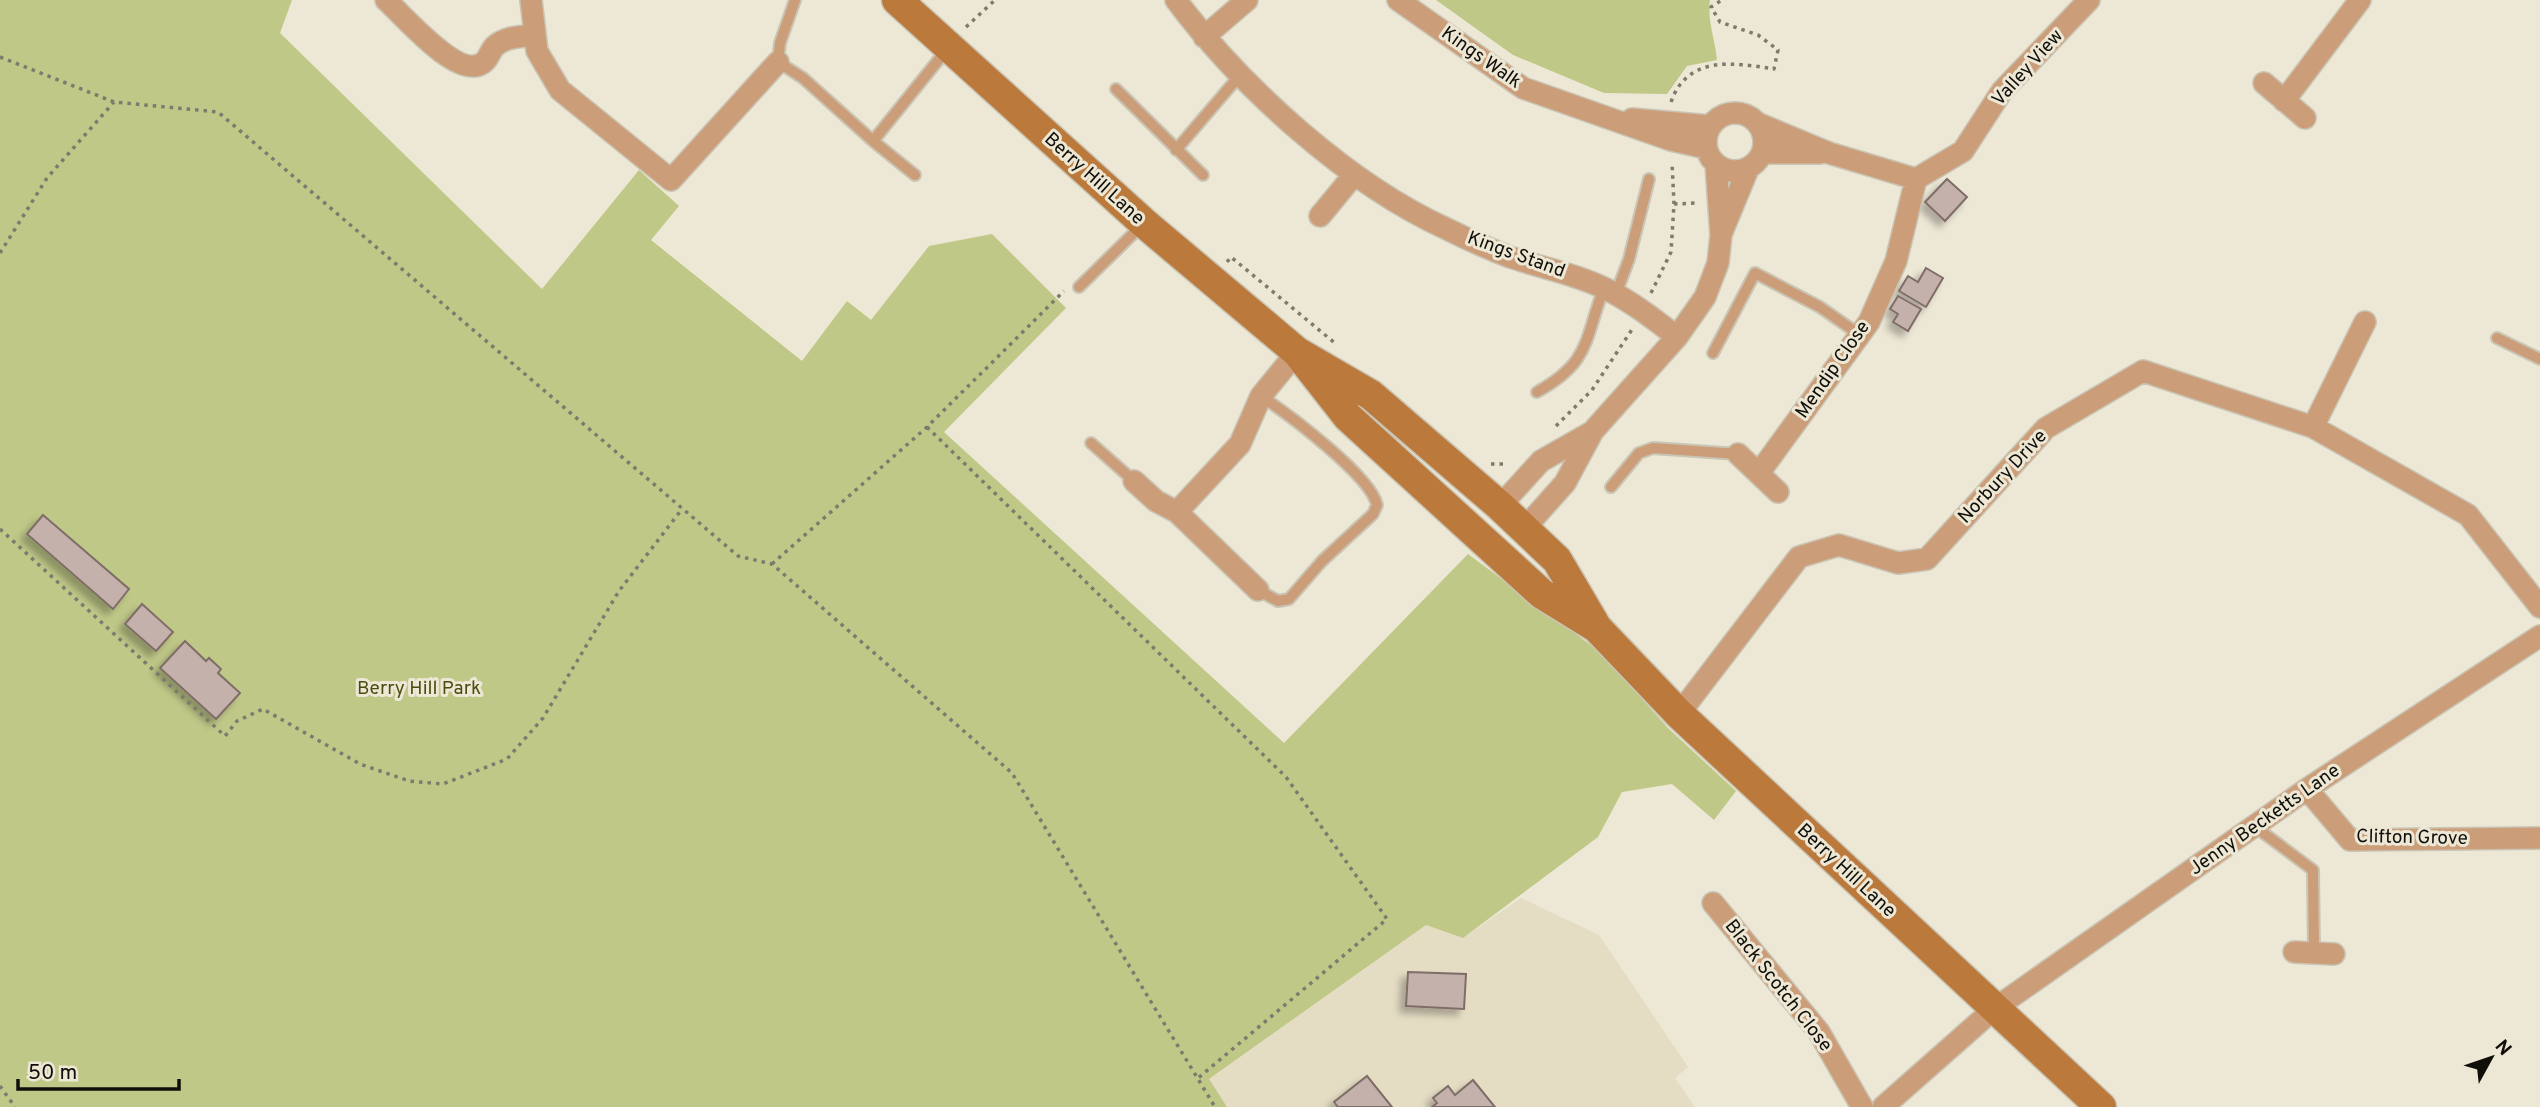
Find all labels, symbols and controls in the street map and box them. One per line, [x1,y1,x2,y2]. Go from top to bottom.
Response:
street label: Kings Walk [1436,22,1526,94]
street label: Valley View [1987,25,2069,111]
street label: Berry Hill Lane [1039,128,1149,230]
street label: Kings Stand [1464,226,1568,284]
street label: Mendip Close [1790,316,1876,424]
street label: Norbury Drive [1953,425,2053,529]
park label: Berry Hill Park [357,677,481,701]
street label: Jenny Becketts Lane [2185,759,2345,881]
street label: Berry Hill Lane [1791,819,1901,923]
street label: Clifton Grove [2356,825,2468,851]
street label: Black Scotch Close [1719,915,1837,1057]
north arrow [2456,1023,2526,1093]
text: N [2489,1035,2516,1061]
scale bar [18,1048,178,1092]
text: 50 m [28,1060,77,1087]

